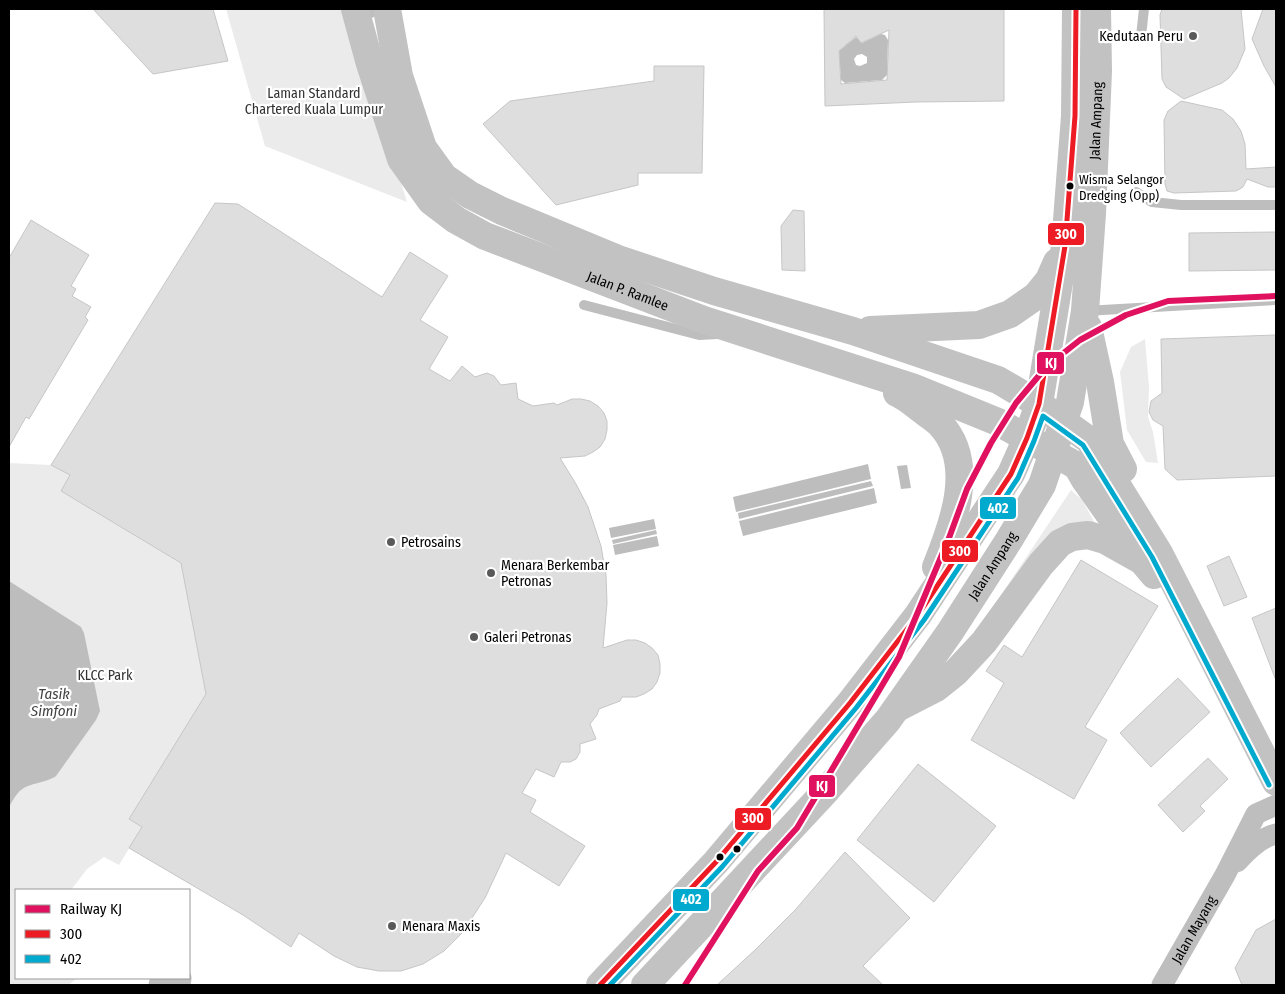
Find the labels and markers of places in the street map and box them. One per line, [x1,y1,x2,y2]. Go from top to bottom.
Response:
place label: Kedutaan Peru [1099,28,1183,45]
marker: Kedutaan Peru [1187,30,1199,42]
place label: Wisma Selangor Dredging (Opp) [1079,172,1164,203]
marker: Wisma Selangor Dredging (Opp) [1065,181,1075,191]
place label: Petrosains [401,534,461,551]
marker: Petrosains [385,536,397,548]
place label: Menara Berkembar Petronas [501,557,609,590]
marker: Menara Berkembar Petronas [485,567,497,579]
place label: Galeri Petronas [484,629,571,646]
marker: Galeri Petronas [468,631,480,643]
unlabelled marker [732,844,742,854]
unlabelled marker [715,852,725,862]
place label: Menara Maxis [402,918,480,935]
marker: Menara Maxis [386,920,398,932]

